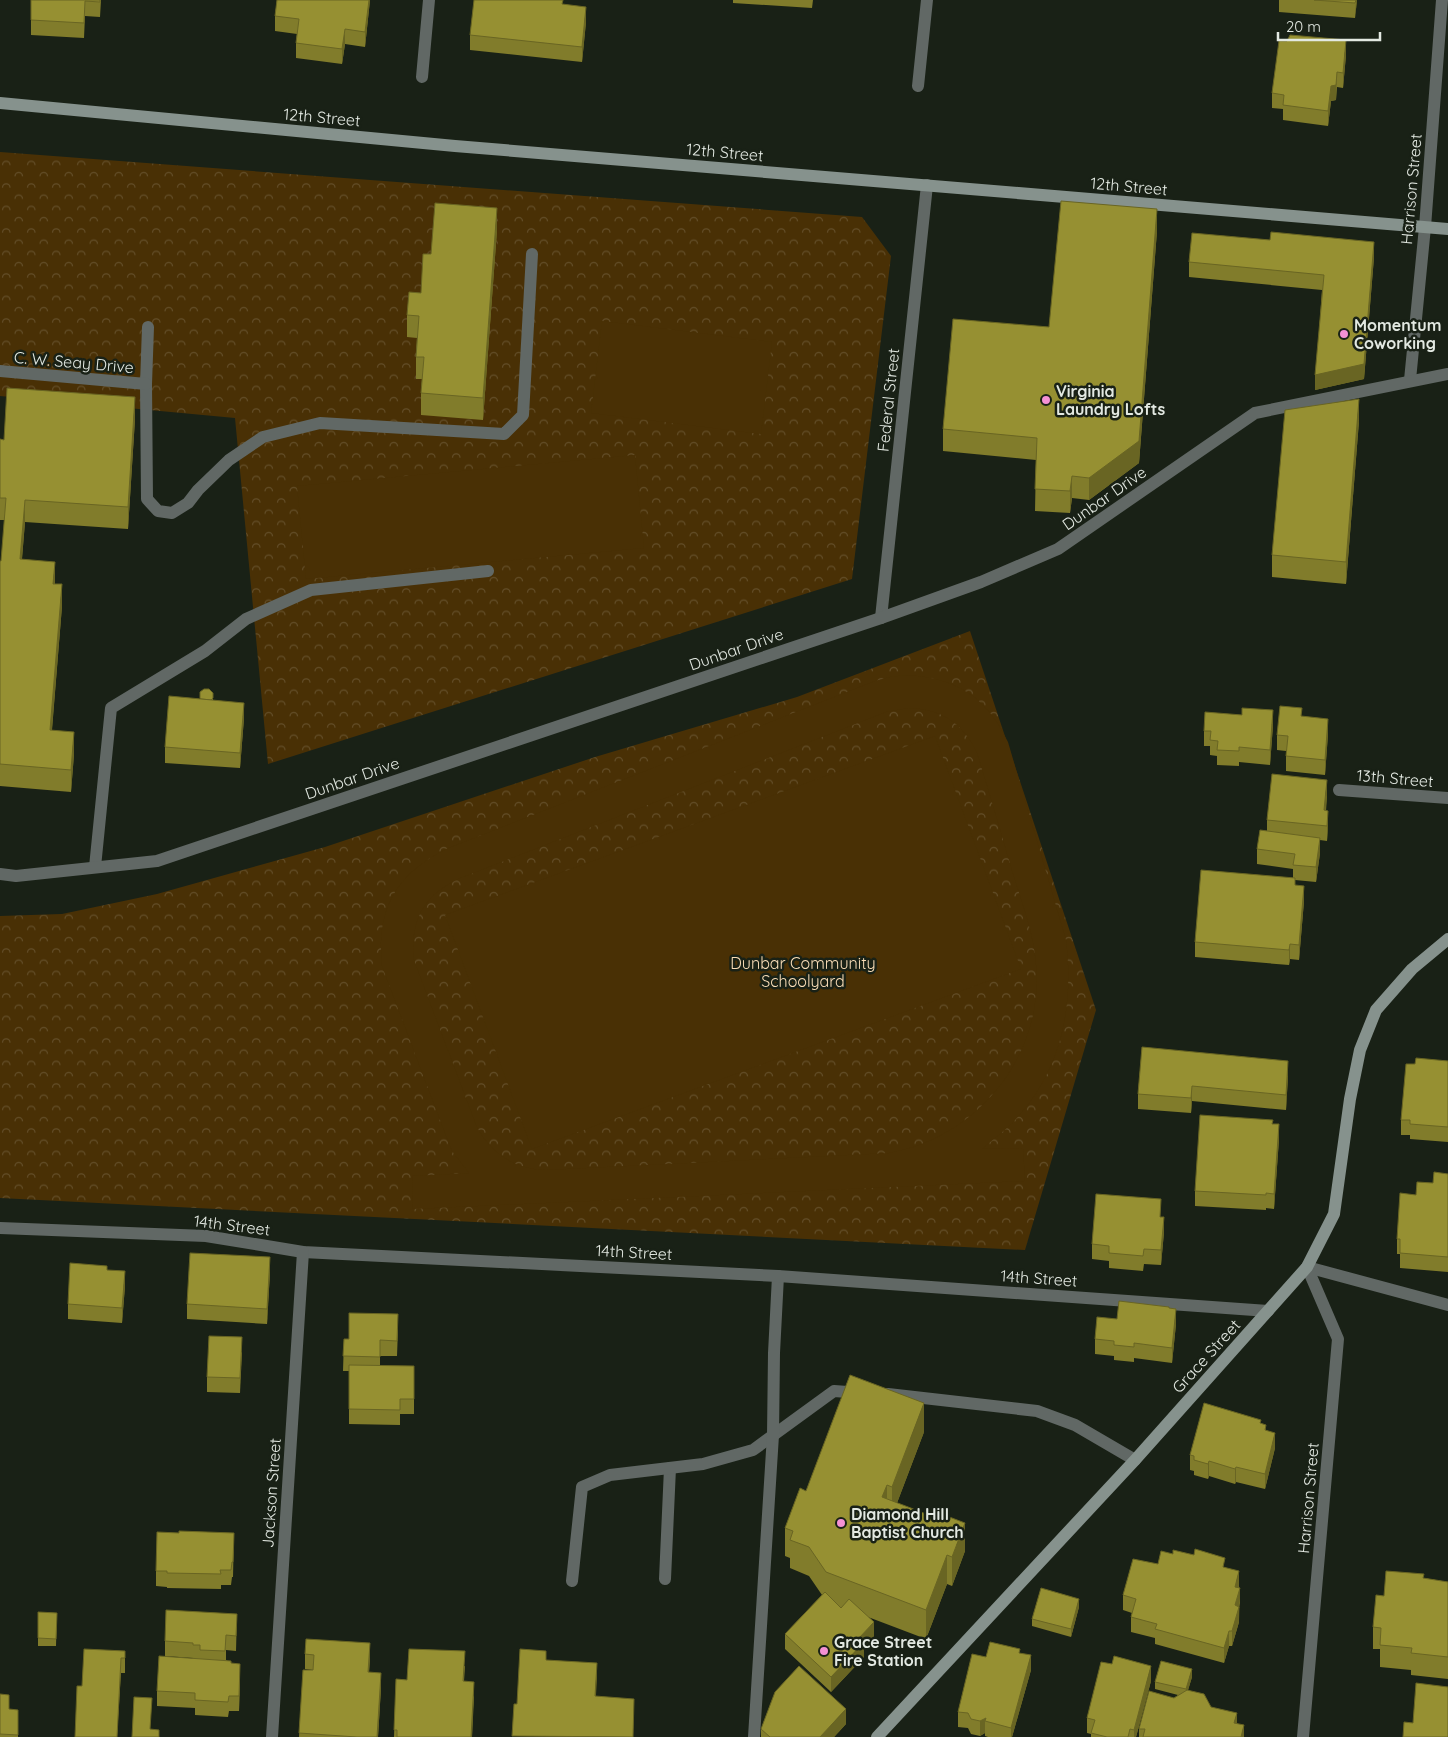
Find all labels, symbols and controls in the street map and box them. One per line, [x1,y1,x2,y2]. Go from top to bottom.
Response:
scale bar [1278,10,1380,42]
text: 20 m [1286,17,1321,36]
street label: 12th Street [283,104,361,130]
street label: Harrison Street [1396,133,1426,245]
street label: 12th Street [686,139,764,165]
street label: 12th Street [1090,173,1168,199]
place label: Momentum Coworking [1354,315,1442,353]
marker: Momentum Coworking [1338,328,1350,340]
street label: C. W. Seay Drive [13,347,135,377]
street label: Federal Street [873,347,903,453]
place label: Virginia Laundry Lofts [1056,381,1166,419]
marker: Virginia Laundry Lofts [1040,394,1052,406]
street label: Dunbar Drive [1058,462,1150,534]
street label: Dunbar Drive [686,624,786,674]
street label: Dunbar Drive [302,753,402,803]
street label: 13th Street [1356,765,1434,791]
park label: Dunbar Community Schoolyard [730,953,876,991]
street label: 14th Street [193,1210,271,1240]
street label: 14th Street [595,1240,673,1264]
street label: 14th Street [1000,1265,1078,1291]
street label: Grace Street [1168,1315,1244,1397]
street label: Jackson Street [257,1437,285,1549]
street label: Harrison Street [1293,1442,1323,1554]
place label: Diamond Hill Baptist Church [851,1504,964,1542]
marker: Diamond Hill Baptist Church [835,1517,847,1529]
place label: Grace Street Fire Station [834,1632,932,1670]
marker: Grace Street Fire Station [818,1645,830,1657]

